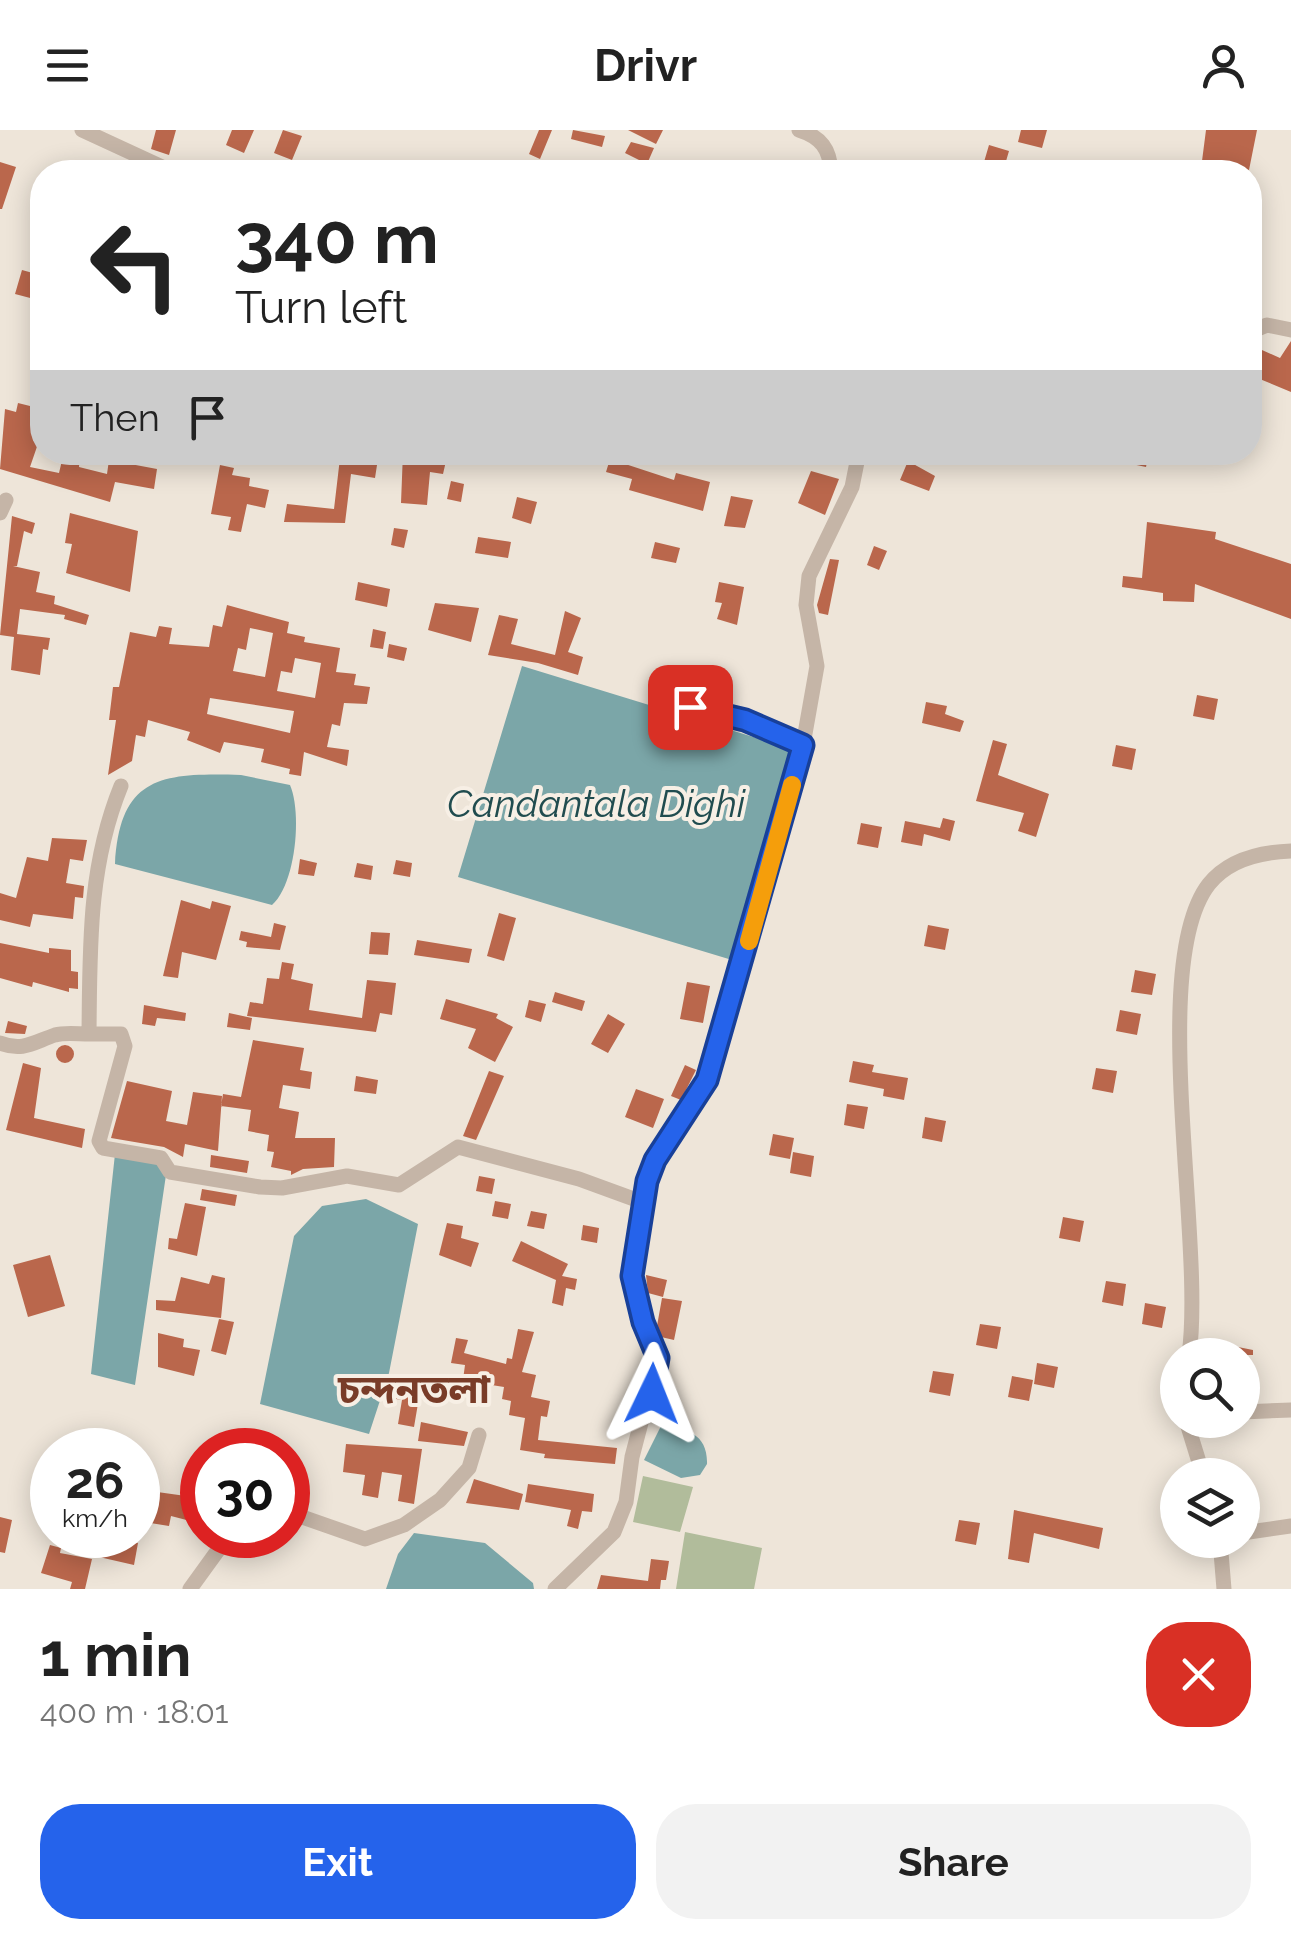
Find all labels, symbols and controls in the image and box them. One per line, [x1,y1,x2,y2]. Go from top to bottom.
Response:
icon: menu [40,38,95,93]
icon: person [1196,38,1251,93]
text: Drivr [594,39,697,92]
text: 340 m [235,197,439,279]
icon: left [70,200,200,330]
text: Turn left [235,281,407,334]
icon: arrive [180,390,235,445]
text: Then [70,395,160,440]
pin [648,665,733,750]
icon: arrive [663,680,718,735]
water label: Candantala Dighi [447,781,746,826]
map controls [1160,1338,1260,1558]
button: search [1160,1338,1260,1438]
position arrow [600,1342,704,1446]
district label: চন্দনতলা [337,1365,491,1412]
speed limit sign: 30 [180,1428,310,1558]
text: 26 [66,1451,124,1510]
button: layers [1160,1458,1260,1558]
text: km/h [62,1503,128,1533]
text: 1 min [40,1620,191,1690]
button: close [1146,1622,1251,1727]
text: 400 m · 18:01 [40,1693,229,1730]
button: Exit [40,1804,636,1919]
button: Share [656,1804,1251,1919]

